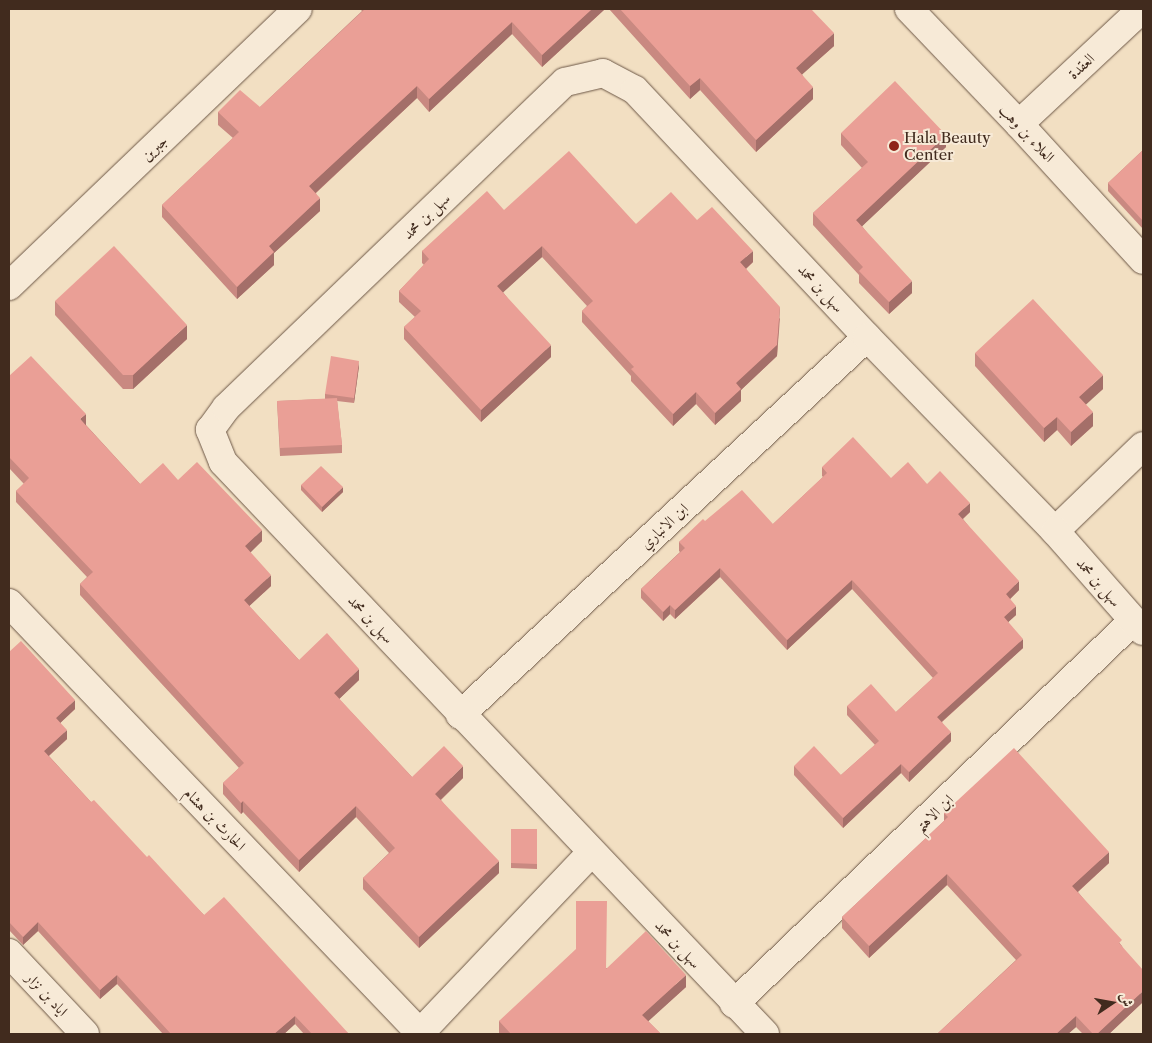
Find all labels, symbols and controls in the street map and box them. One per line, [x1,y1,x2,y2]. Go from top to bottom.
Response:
street label: العقدة [1064,49,1098,83]
street label: العلاء بن وهب [996,100,1058,166]
place label: Hala Beauty Center [904,128,991,163]
street label: جبرين [137,131,171,165]
marker: Hala Beauty Center [888,140,900,152]
street label: سهل بن محمد [399,189,453,243]
street label: سهل بن محمد [794,260,848,316]
street label: ابن الانباري [636,499,692,553]
street label: سهل بن محمد [1073,554,1125,610]
street label: سهل بن محمد [344,591,398,647]
street label: الحارث بن هشام [180,784,250,854]
street label: ابن الاهتم [911,790,957,836]
street label: سهل بن محمد [651,916,705,972]
street label: اياد بن نزار [22,969,72,1019]
north arrow [1087,978,1137,1028]
text: ش [1116,991,1137,1009]

